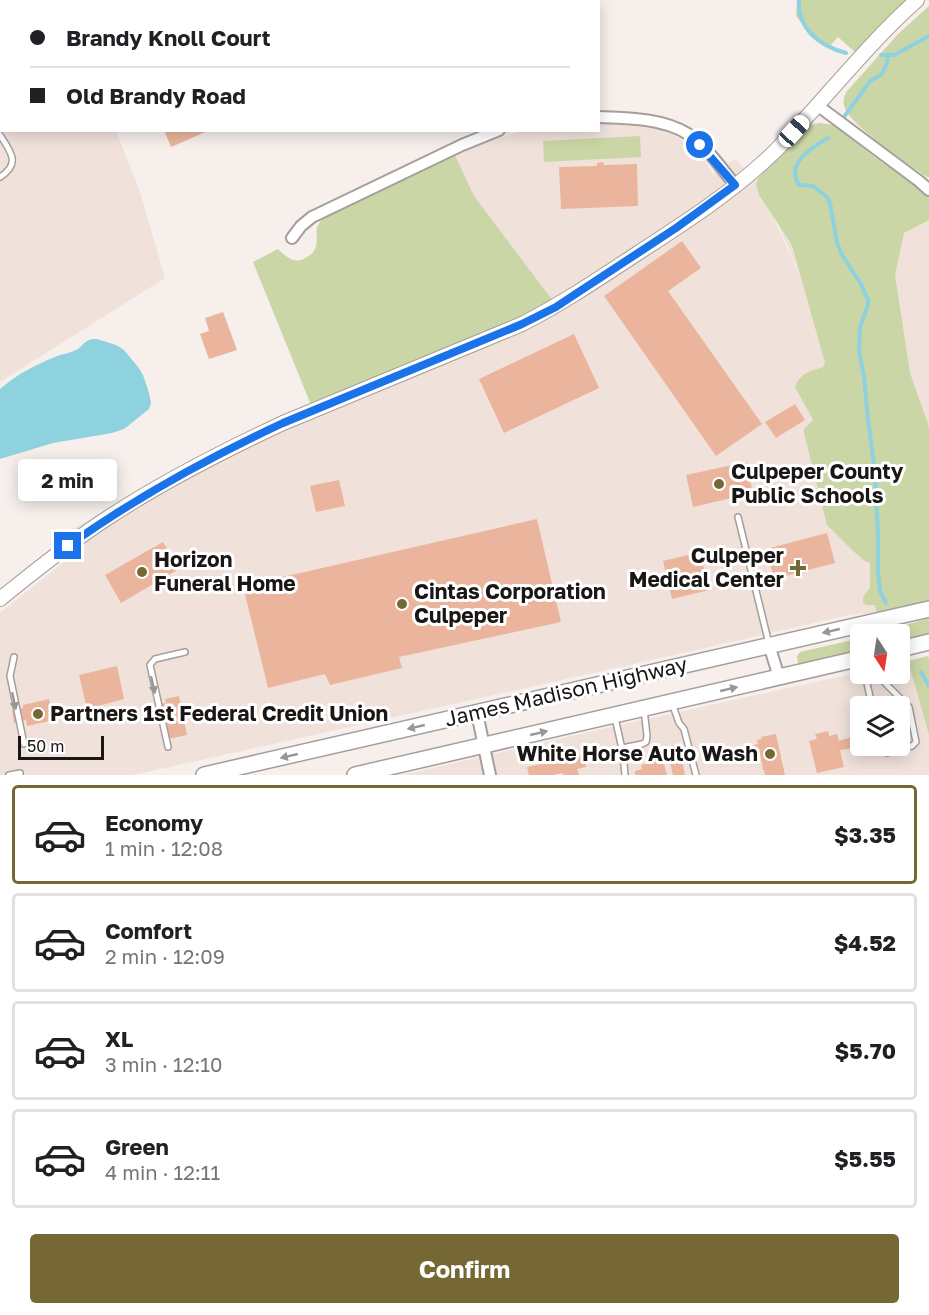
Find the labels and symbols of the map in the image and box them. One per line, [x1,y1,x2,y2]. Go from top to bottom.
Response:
car [775,112,813,150]
route start [686,131,713,158]
place label: Culpeper County Public Schools [731,458,904,508]
callout: 2 min [19,459,118,501]
marker: Culpeper County Public Schools [712,477,726,491]
route end [54,532,81,559]
place label: Culpeper Medical Center [629,542,784,592]
place label: Horizon Funeral Home [154,546,296,596]
marker: Culpeper Medical Center [789,559,807,577]
marker: Horizon Funeral Home [135,565,149,579]
place label: Cintas Corporation Culpeper [414,578,606,628]
marker: Cintas Corporation Culpeper [395,597,409,611]
north arrow [850,624,910,684]
one-way arrow [821,627,840,636]
street label: James Madison Highway [442,650,690,732]
one-way arrow [149,675,159,694]
one-way arrow [720,684,739,693]
one-way arrow [10,692,20,710]
place label: Partners 1st Federal Credit Union [50,700,388,726]
marker: Partners 1st Federal Credit Union [31,707,45,721]
one-way arrow [407,722,425,732]
one-way arrow [530,727,548,737]
scale bar [18,733,104,760]
place label: White Horse Auto Wash [516,740,758,766]
marker: White Horse Auto Wash [763,747,777,761]
one-way arrow [280,751,298,761]

